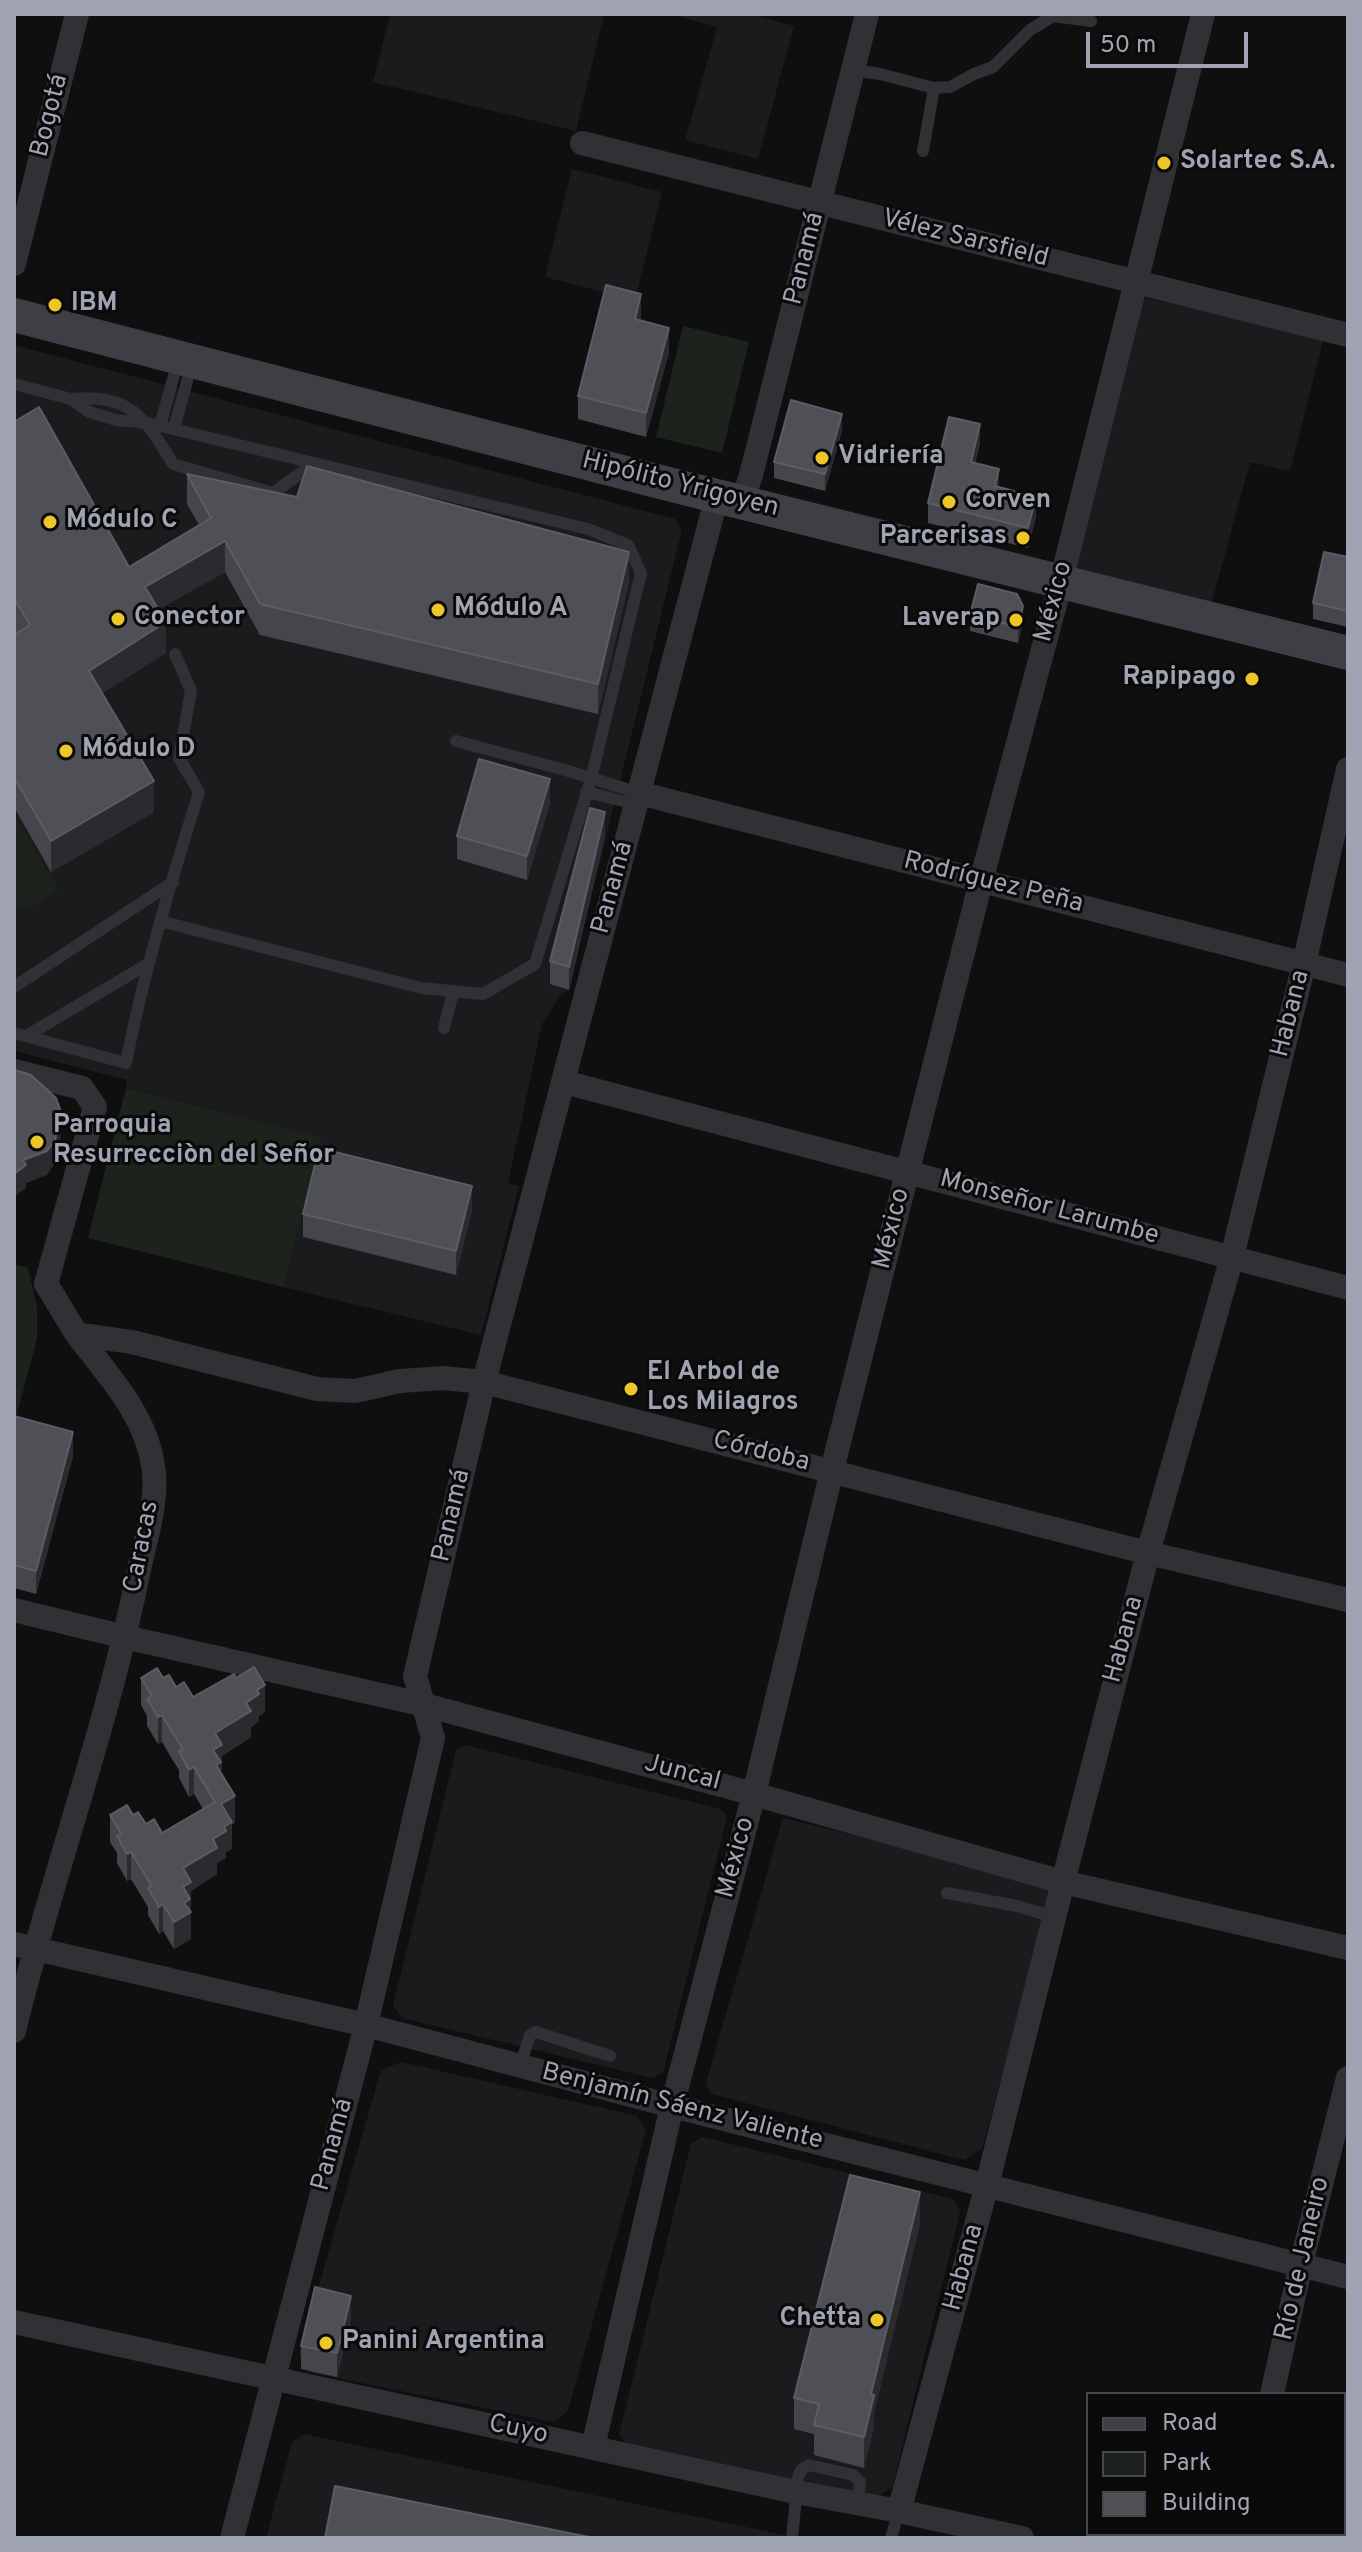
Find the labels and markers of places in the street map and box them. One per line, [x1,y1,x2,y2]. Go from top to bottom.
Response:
place label: Solartec S.A. [1180,147,1336,179]
marker: Solartec S.A. [1155,154,1173,172]
place label: IBM [71,289,118,321]
marker: IBM [46,296,64,314]
place label: Vidriería [838,442,943,474]
marker: Vidriería [813,449,831,467]
place label: Corven [965,486,1051,518]
marker: Corven [940,493,958,511]
place label: Módulo C [66,506,178,538]
marker: Módulo C [41,513,59,531]
place label: Parcerisas [880,522,1007,554]
marker: Parcerisas [1014,529,1032,547]
place label: Módulo A [454,594,568,626]
marker: Módulo A [429,601,447,619]
place label: Conector [134,603,245,635]
place label: Laverap [902,604,1000,636]
marker: Conector [109,610,127,628]
marker: Laverap [1007,611,1025,629]
place label: Rapipago [1122,663,1236,695]
marker: Rapipago [1243,670,1261,688]
place label: Módulo D [82,735,195,767]
marker: Módulo D [57,742,75,760]
place label: Parroquia Resurrecciòn del Señor [53,1111,334,1172]
marker: Parroquia Resurrecciòn del Señor [28,1133,46,1151]
place label: El Arbol de Los Milagros [647,1358,799,1420]
marker: El Arbol de Los Milagros [622,1380,640,1398]
place label: Chetta [780,2304,861,2336]
marker: Chetta [868,2311,886,2329]
place label: Panini Argentina [342,2327,545,2359]
marker: Panini Argentina [317,2334,335,2352]

